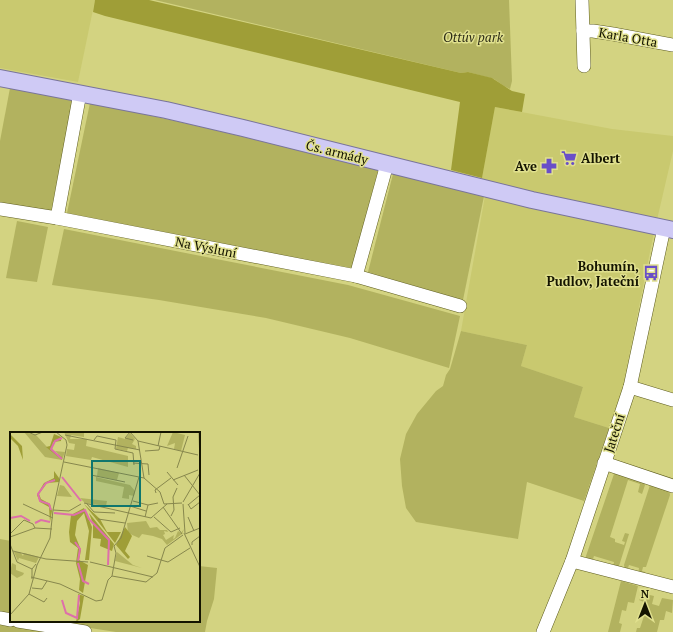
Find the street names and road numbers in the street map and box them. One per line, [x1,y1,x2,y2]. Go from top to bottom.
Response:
street label: Karla Otta [597,23,659,51]
street label: Čs. armády [304,136,370,169]
street label: Na Výsluní [174,232,238,262]
street label: Jateční [599,411,629,455]

